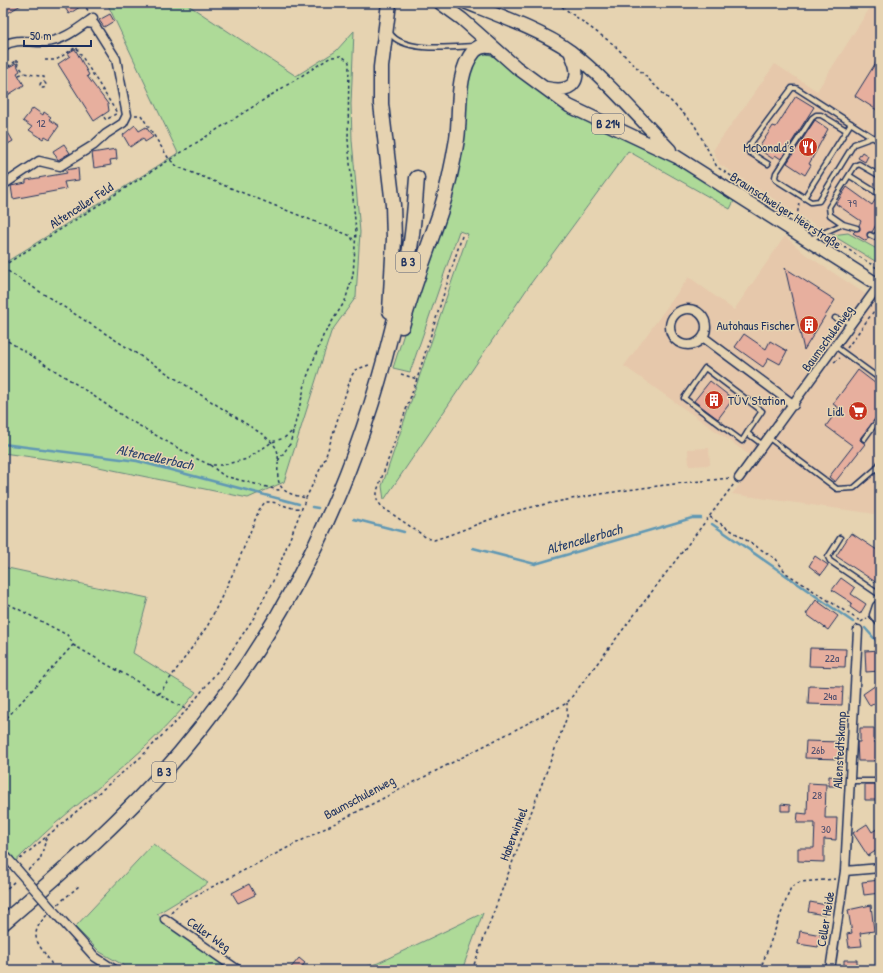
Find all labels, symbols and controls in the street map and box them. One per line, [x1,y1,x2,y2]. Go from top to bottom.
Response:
scale bar [24,22,91,48]
text: 50 m [30,27,51,44]
road number: B 214 [592,114,624,134]
house number: 12 [36,116,46,130]
restaurant icon: McDonald's [797,136,819,158]
place label: McDonald's [743,138,794,156]
street label: Braunschweiger Heerstraße [727,167,845,253]
street label: Altenceller Feld [46,178,116,232]
house number: 79 [847,196,857,210]
road number: B 3 [396,252,420,272]
street label: Baumschulenweg [797,301,857,375]
building icon: Autohaus Fischer [798,314,820,336]
place label: Autohaus Fischer [717,316,795,334]
building icon: TÜV Station [703,389,725,411]
place label: TÜV Station [728,391,786,409]
supermarket icon: Lidl [847,400,869,422]
place label: Lidl [828,402,845,420]
water label: Altencellerbach [115,439,196,474]
water label: Altencellerbach [544,518,625,558]
house number: 22a [825,651,840,665]
house number: 24a [823,689,837,703]
street label: Allenstedtskamp [828,711,850,789]
house number: 26b [811,743,825,757]
road number: B 3 [152,762,176,782]
street label: Baumschulenweg [320,771,398,823]
house number: 28 [812,788,822,802]
street label: Haberwinkel [495,804,532,863]
house number: 30 [821,822,831,836]
street label: Celler Heide [812,890,838,948]
street label: Celler Weg [183,912,235,956]

